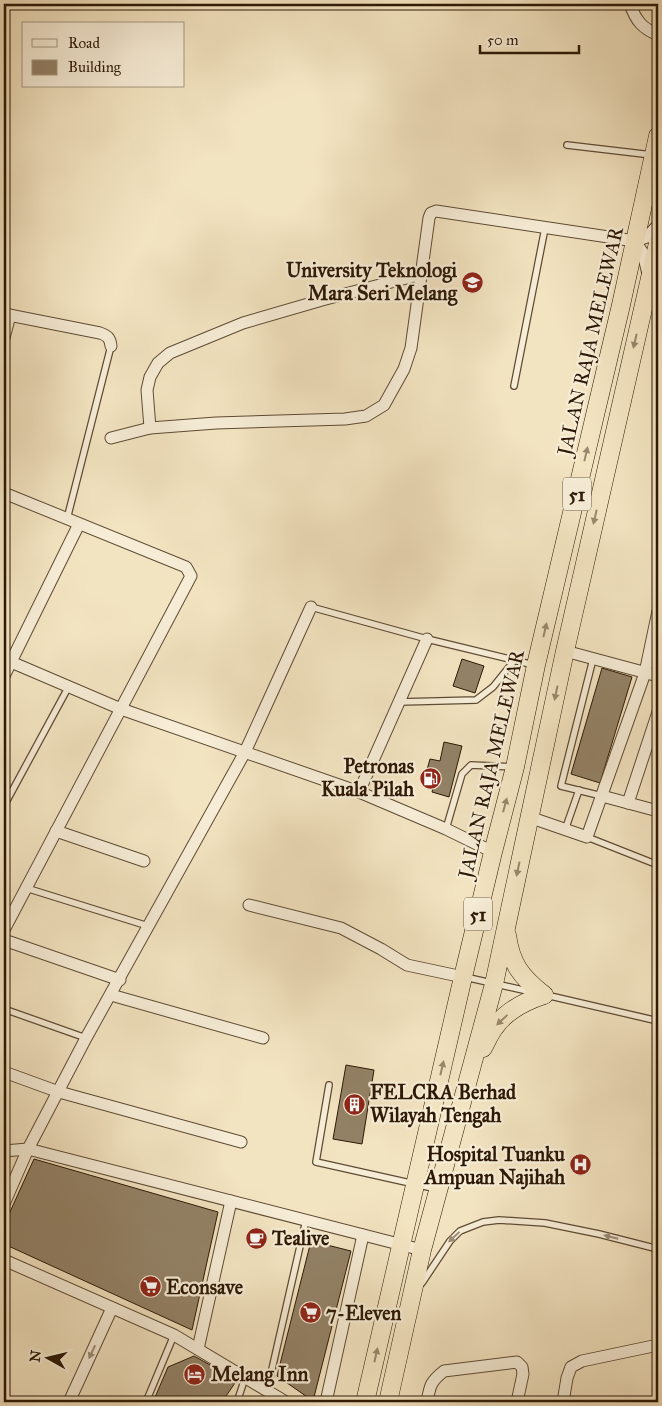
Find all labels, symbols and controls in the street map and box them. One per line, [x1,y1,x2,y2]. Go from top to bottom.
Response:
legend [22,22,185,88]
scale bar [480,22,578,54]
text: 50 m [487,31,519,49]
text: Road [68,34,100,52]
text: Building [68,58,122,76]
street label: JALAN RAJA MELEWAR [552,224,629,460]
place label: University Teknologi Mara Seri Melang [286,258,458,306]
school or university icon: University Teknologi Mara Seri Melang [461,270,485,294]
one-way arrow [631,334,639,349]
one-way arrow [582,447,590,462]
road number: 51 [563,478,591,510]
one-way arrow [591,509,599,524]
one-way arrow [541,622,549,637]
street label: JALAN RAJA MELEWAR [453,647,530,883]
one-way arrow [552,685,560,700]
place label: Petronas Kuala Pilah [321,754,415,801]
fuel station icon: Petronas Kuala Pilah [418,766,442,790]
one-way arrow [501,798,509,813]
one-way arrow [514,861,522,876]
road number: 51 [464,898,492,931]
one-way arrow [497,1014,509,1026]
one-way arrow [438,1061,446,1076]
place label: FELCRA Berhad Wilayah Tengah [370,1080,517,1128]
building icon: FELCRA Berhad Wilayah Tengah [342,1092,366,1116]
place label: Hospital Tuanku Ampuan Najihah [422,1142,566,1190]
hospital icon: Hospital Tuanku Ampuan Najihah [569,1153,593,1177]
cafe icon: Tealive [244,1226,268,1250]
place label: Tealive [271,1226,330,1250]
one-way arrow [449,1231,461,1243]
one-way arrow [603,1233,618,1241]
supermarket icon: Econsave [138,1275,162,1299]
place label: Econsave [166,1275,244,1299]
supermarket icon: 7-Eleven [298,1301,322,1325]
place label: 7-Eleven [326,1301,401,1325]
north arrow [22,1334,72,1384]
one-way arrow [88,1345,96,1359]
one-way arrow [372,1347,380,1362]
text: N [26,1349,45,1363]
hotel icon: Melang Inn [183,1362,207,1386]
place label: Melang Inn [211,1362,308,1387]

